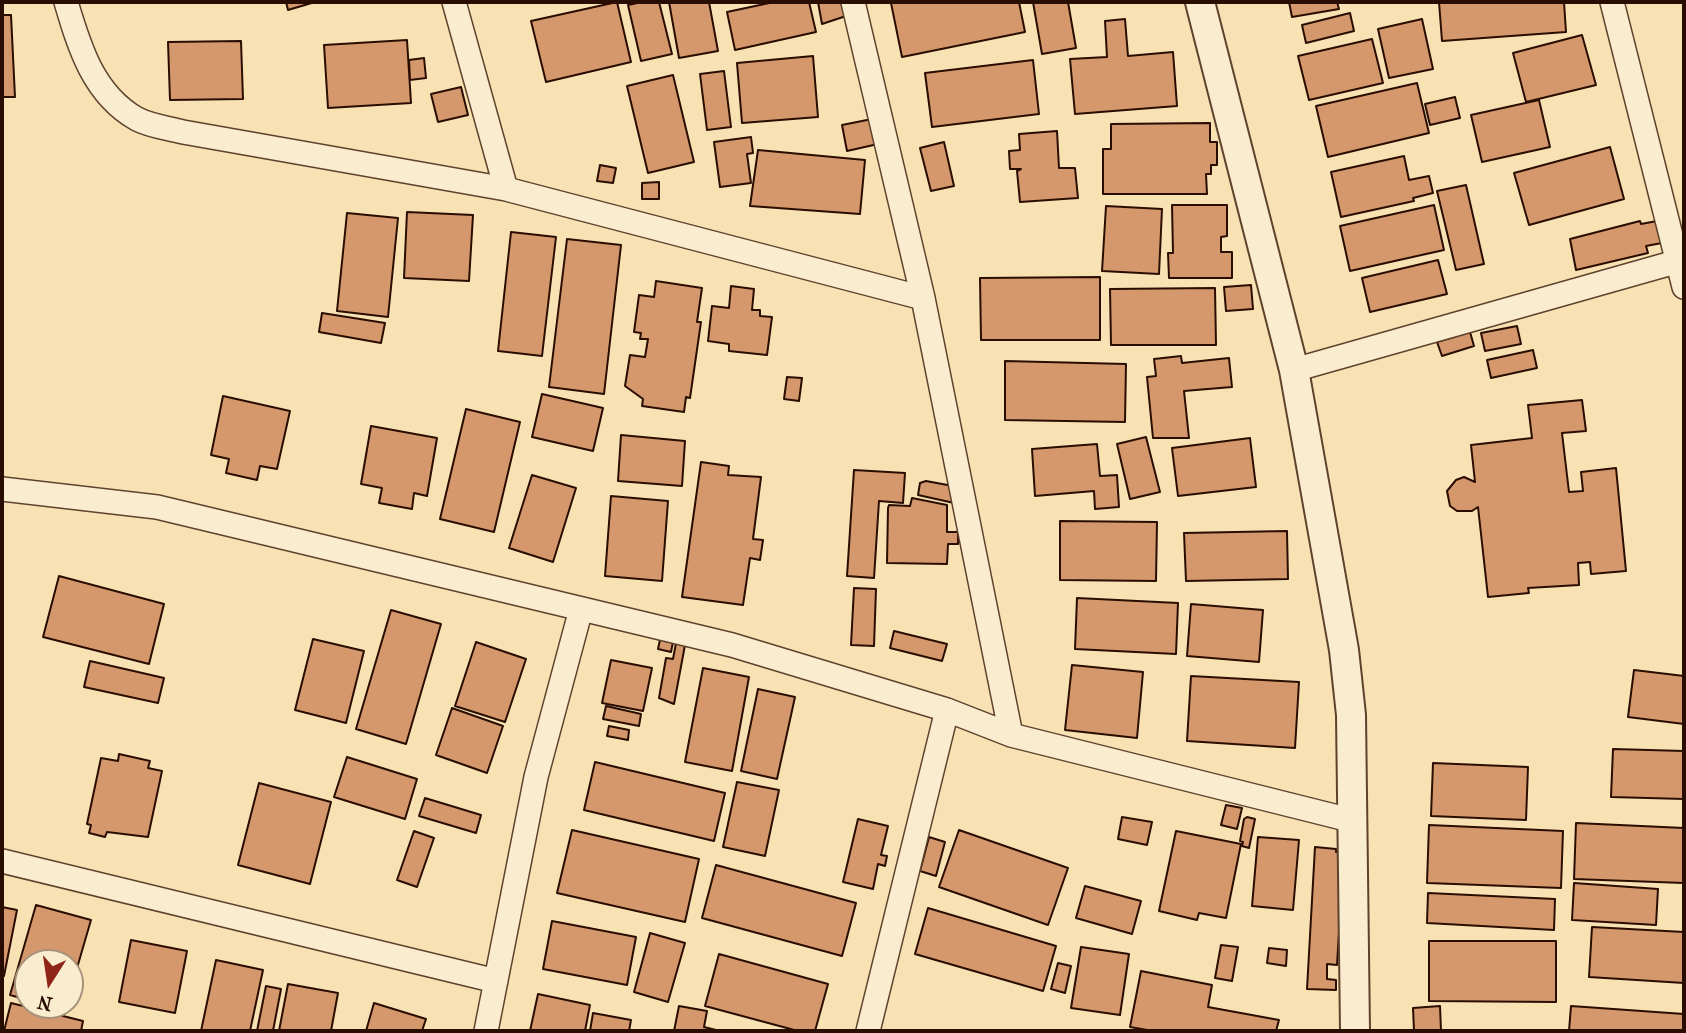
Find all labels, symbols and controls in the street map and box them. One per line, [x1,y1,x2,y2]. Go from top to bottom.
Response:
north arrow [14,949,84,1019]
text: N [36,990,54,1015]

